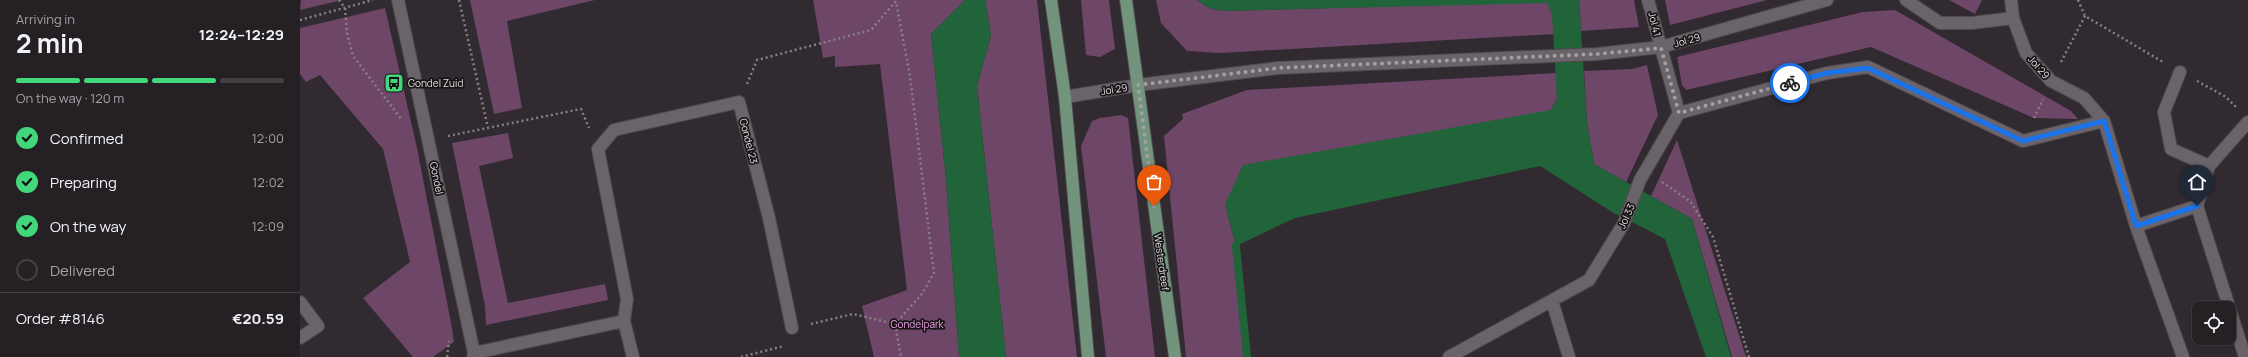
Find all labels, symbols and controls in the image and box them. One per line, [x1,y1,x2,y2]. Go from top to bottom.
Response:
text: Arriving in [16,10,75,28]
street label: Jol 41 [1645,10,1665,38]
text: 12:24–12:29 [199,24,284,45]
text: 2 min [16,25,84,61]
street label: Jol 29 [1672,30,1702,50]
street label: Jol 29 [2025,52,2053,82]
courier [1770,63,1810,103]
bus stop icon: Gondel Zuid [383,72,405,94]
icon: bike [1779,72,1801,94]
place label: Gondel Zuid [408,76,463,90]
street label: Jol 29 [1100,80,1128,98]
text: On the way · 120 m [16,89,124,107]
street label: Gondel 23 [737,117,761,165]
icon: check [16,127,38,149]
text: Confirmed [50,128,123,149]
text: 12:00 [252,129,284,147]
street label: Gondel [427,160,447,196]
pin [1137,165,1171,206]
pin [2180,165,2214,206]
icon: check [16,171,38,193]
icon: bag [1143,171,1165,193]
icon: home [2186,171,2208,193]
text: Preparing [50,172,117,193]
text: 12:02 [252,173,284,191]
street label: Jol 33 [1614,201,1638,231]
icon: check [16,215,38,237]
text: On the way [50,216,126,237]
text: 12:09 [252,217,284,235]
street label: Westerdreef [1151,232,1173,292]
text: Delivered [50,260,115,281]
map controls [2192,301,2236,345]
button: locate [2192,301,2236,345]
text: Order #8146 [16,308,105,329]
text: €20.59 [232,308,284,329]
park label: Gondelpark [890,317,945,331]

